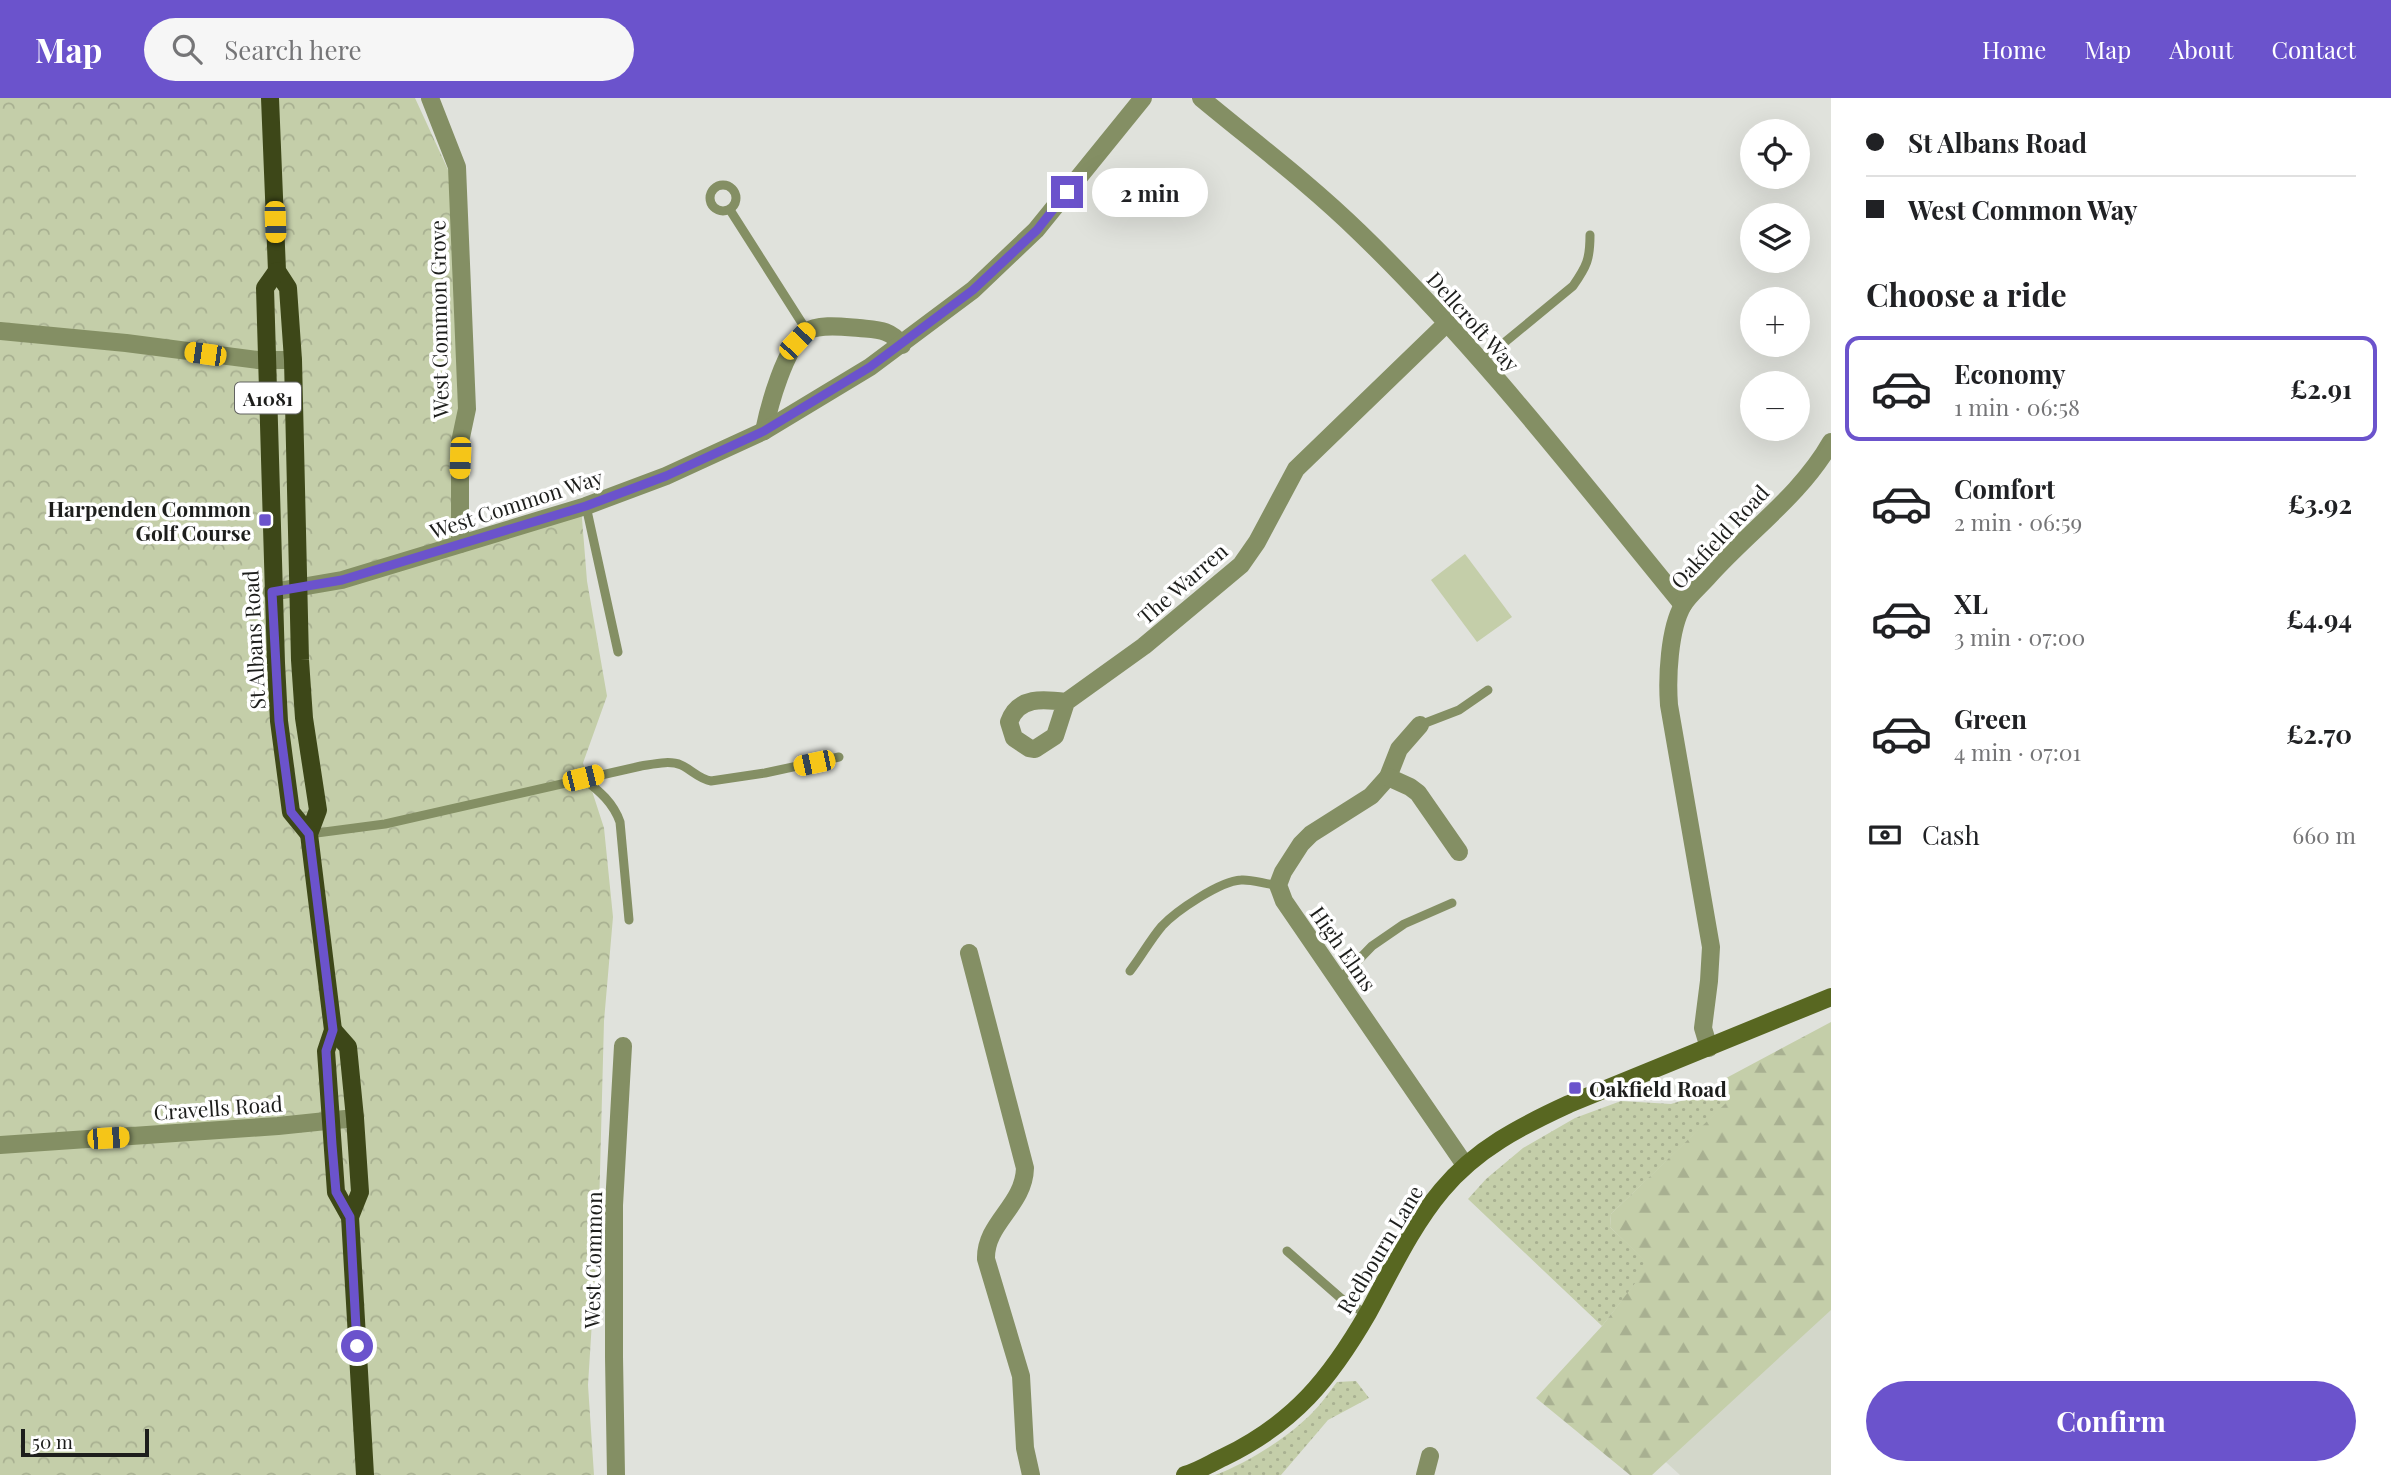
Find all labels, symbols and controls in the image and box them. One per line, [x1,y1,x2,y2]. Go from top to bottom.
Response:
search box [144,18,634,81]
text: Map [35,27,102,71]
icon: search [168,30,206,68]
text: Search here [224,32,362,67]
text: Home [1982,33,2046,65]
text: Map [2084,33,2131,65]
text: About [2169,33,2233,65]
text: Contact [2271,33,2356,65]
map controls [1740,119,1810,441]
button: locate [1740,119,1810,189]
text: St Albans Road [1908,125,2087,160]
callout: 2 min [1092,168,1207,217]
route end [1051,176,1083,208]
text: 2 min [1120,177,1180,208]
text: West Common Way [1908,192,2137,227]
car [264,201,287,243]
button: layers [1740,203,1810,273]
street label: West Common Grove [422,220,454,419]
street label: Dellcroft Way [1422,265,1527,377]
text: Choose a ride [1866,272,2067,315]
button: + [1740,287,1810,357]
car [775,318,820,364]
car [183,341,228,367]
text: Economy [1954,356,2065,391]
icon: car [1870,357,1933,420]
button: − [1740,371,1810,441]
text: £2.91 [2290,371,2352,406]
road number: A1081 [235,382,301,414]
text: 1 min · 06:58 [1954,391,2080,422]
car [449,437,472,479]
street label: West Common Way [425,462,607,545]
text: Comfort [1954,471,2055,506]
icon: car [1870,472,1933,535]
street label: Oakfield Road [1664,478,1774,594]
text: £3.92 [2288,486,2352,521]
place label: Harpenden Common Golf Course [47,494,251,546]
text: 2 min · 06:59 [1954,506,2082,537]
marker: Harpenden Common Golf Course [257,512,273,528]
street label: The Warren [1131,536,1233,630]
street label: St Albans Road [235,570,271,710]
text: XL [1954,586,1988,621]
icon: car [1870,587,1933,650]
text: £4.94 [2286,601,2352,636]
text: 3 min · 07:00 [1954,621,2085,652]
text: Green [1954,701,2027,736]
icon: car [1870,702,1933,765]
text: £2.70 [2286,716,2352,751]
text: 4 min · 07:01 [1954,736,2081,767]
car [792,748,837,778]
car [561,763,606,793]
icon: cash [1866,816,1904,854]
text: Cash [1922,817,1980,852]
text: 660 m [2292,819,2356,850]
street label: High Elms [1305,900,1383,996]
place label: Oakfield Road [1589,1074,1727,1102]
marker: Oakfield Road [1567,1080,1583,1096]
street label: Cravells Road [153,1089,283,1125]
car [87,1126,130,1150]
street label: Redbourn Lane [1330,1180,1428,1318]
street label: West Common [577,1191,607,1330]
route start [341,1330,373,1362]
button: Confirm [1866,1381,2356,1461]
scale bar [21,1426,149,1458]
text: 50 m [32,1428,73,1454]

